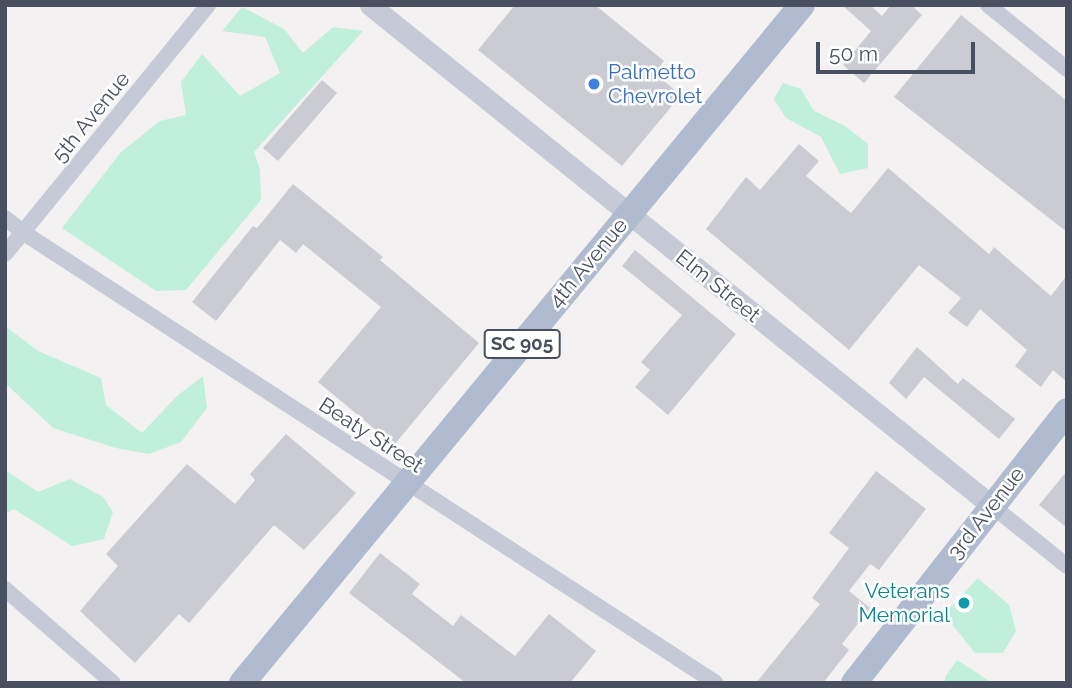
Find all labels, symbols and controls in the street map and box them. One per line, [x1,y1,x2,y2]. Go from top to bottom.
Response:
scale bar [820,28,979,72]
text: 50 m [829,41,878,66]
place label: Palmetto Chevrolet [608,59,702,109]
street label: 5th Avenue [47,66,135,168]
marker: Palmetto Chevrolet [586,76,602,92]
street label: 4th Avenue [543,213,633,313]
street label: Elm Street [671,244,765,328]
road number: SC 905 [484,328,560,360]
street label: Beaty Street [314,392,428,478]
street label: 3rd Avenue [942,462,1030,564]
place label: Veterans Memorial [859,578,950,628]
marker: Veterans Memorial [956,595,972,611]

